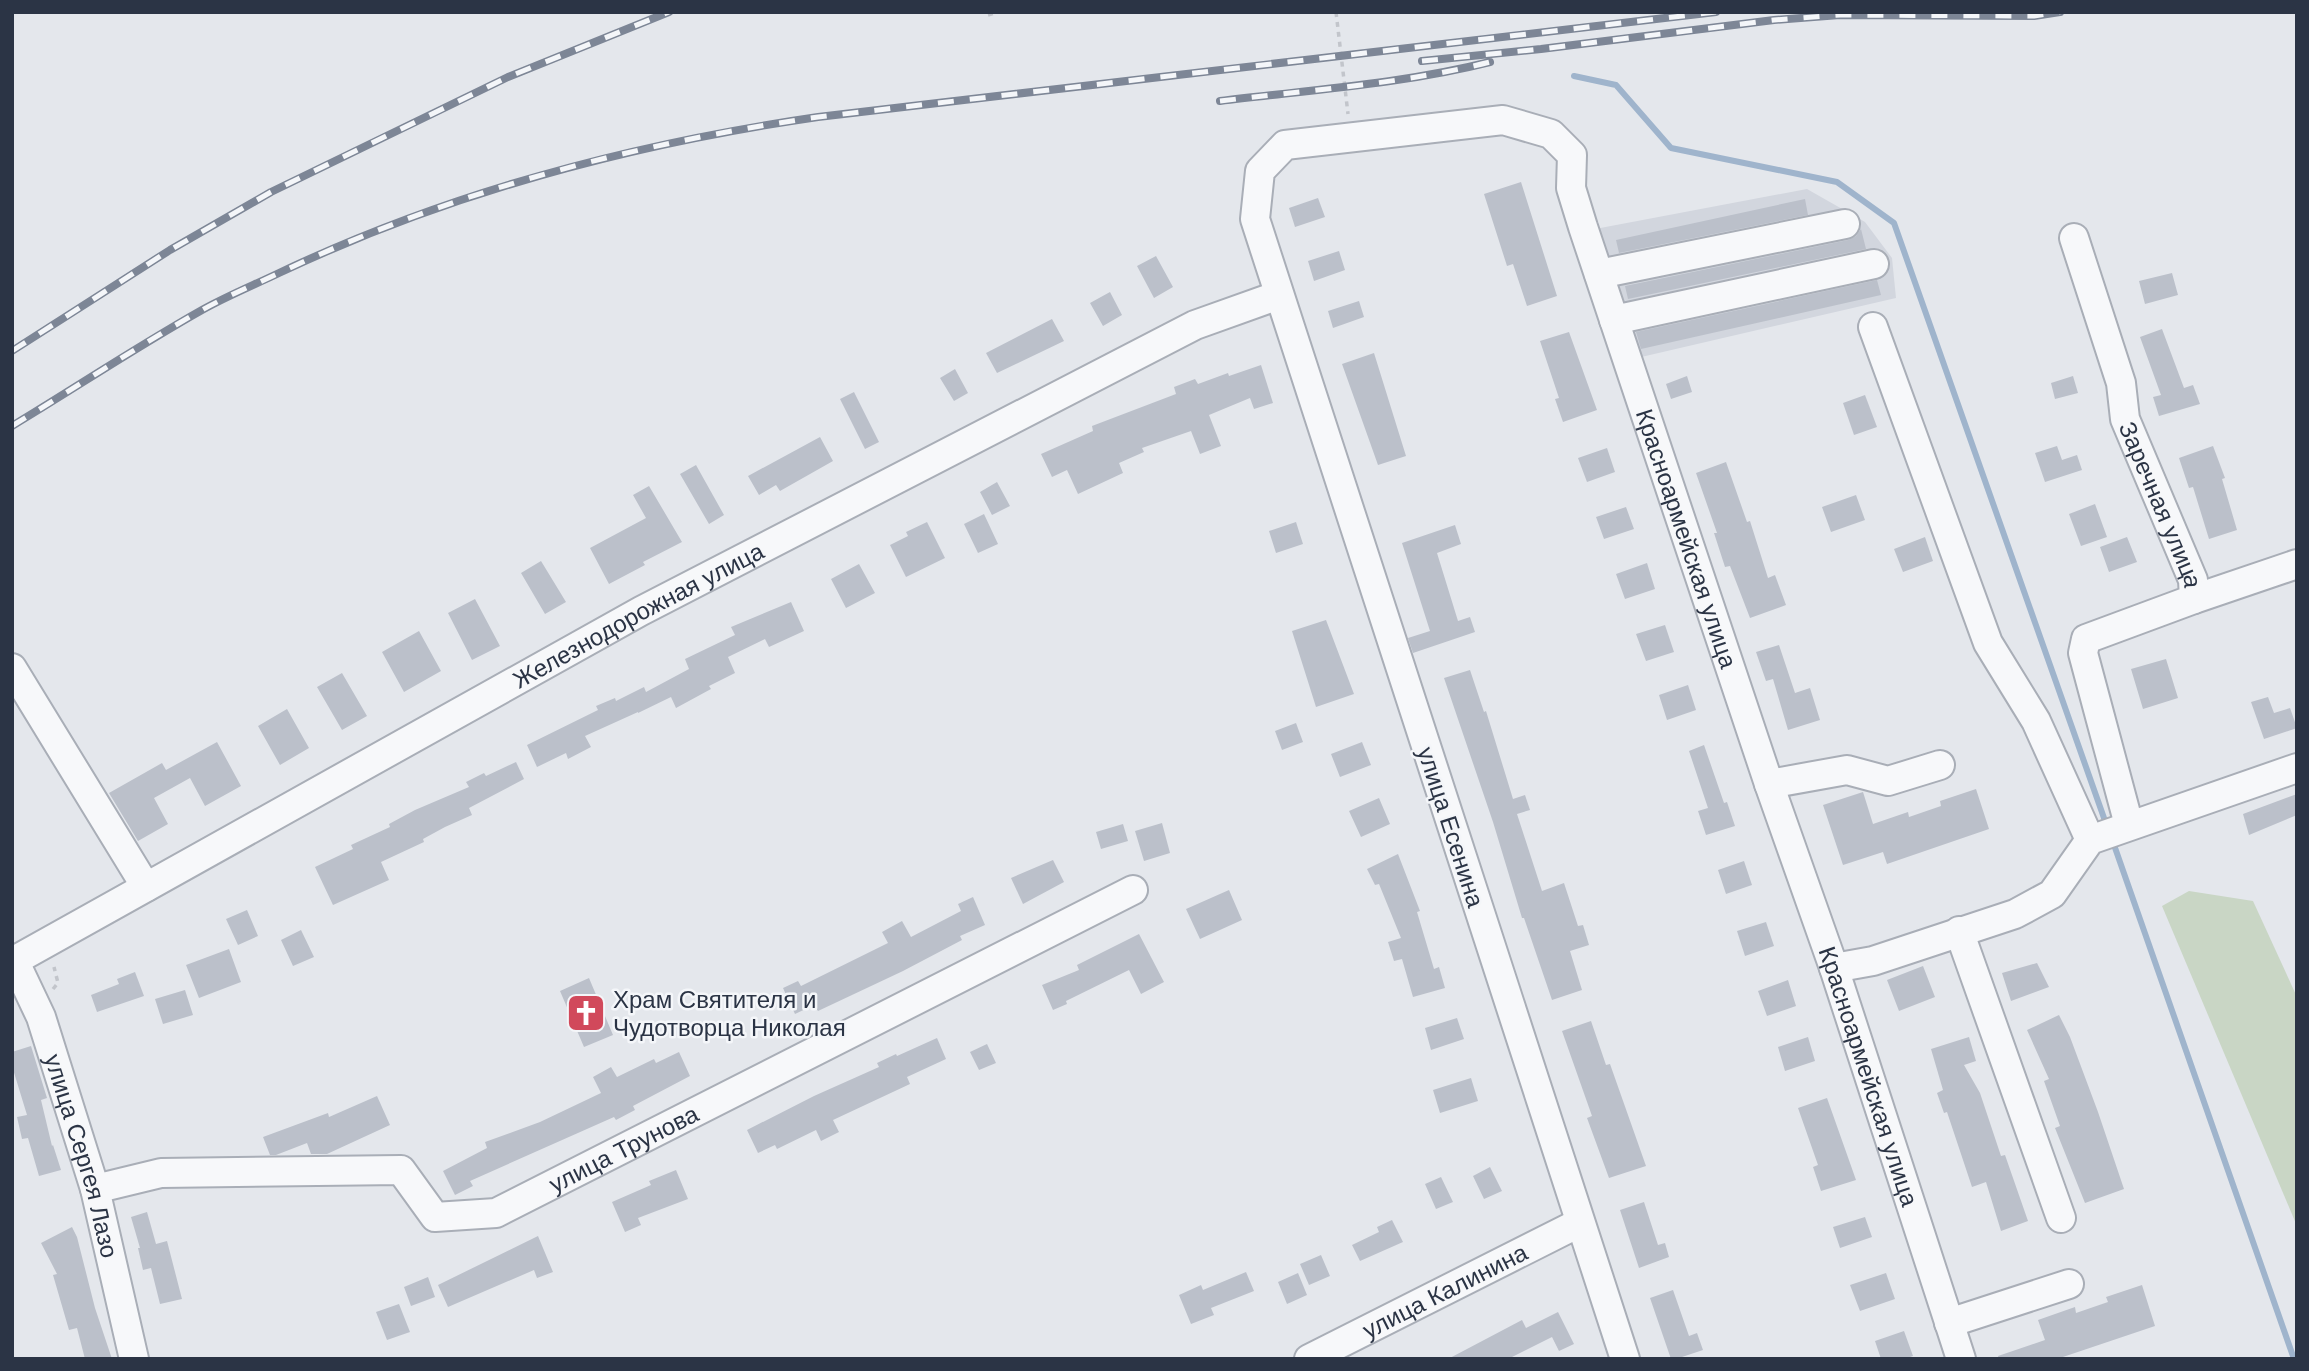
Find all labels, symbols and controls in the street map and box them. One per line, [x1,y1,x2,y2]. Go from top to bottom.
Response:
street label: Красноармейская улица [1631,405,1743,672]
street label: Заречная улица [2114,417,2207,589]
street label: Железнодорожная улица [508,536,769,693]
street label: улица Есенина [1412,743,1490,911]
street label: Красноармейская улица [1814,943,1924,1210]
place label: Храм Святителя и Чудотворца Николая [613,986,846,1041]
church icon: Храм Святителя и Чудотворца Николая [565,992,607,1034]
street label: улица Сергея Лазо [40,1051,124,1260]
street label: улица Трунова [544,1099,703,1197]
street label: улица Калинина [1358,1238,1532,1343]

